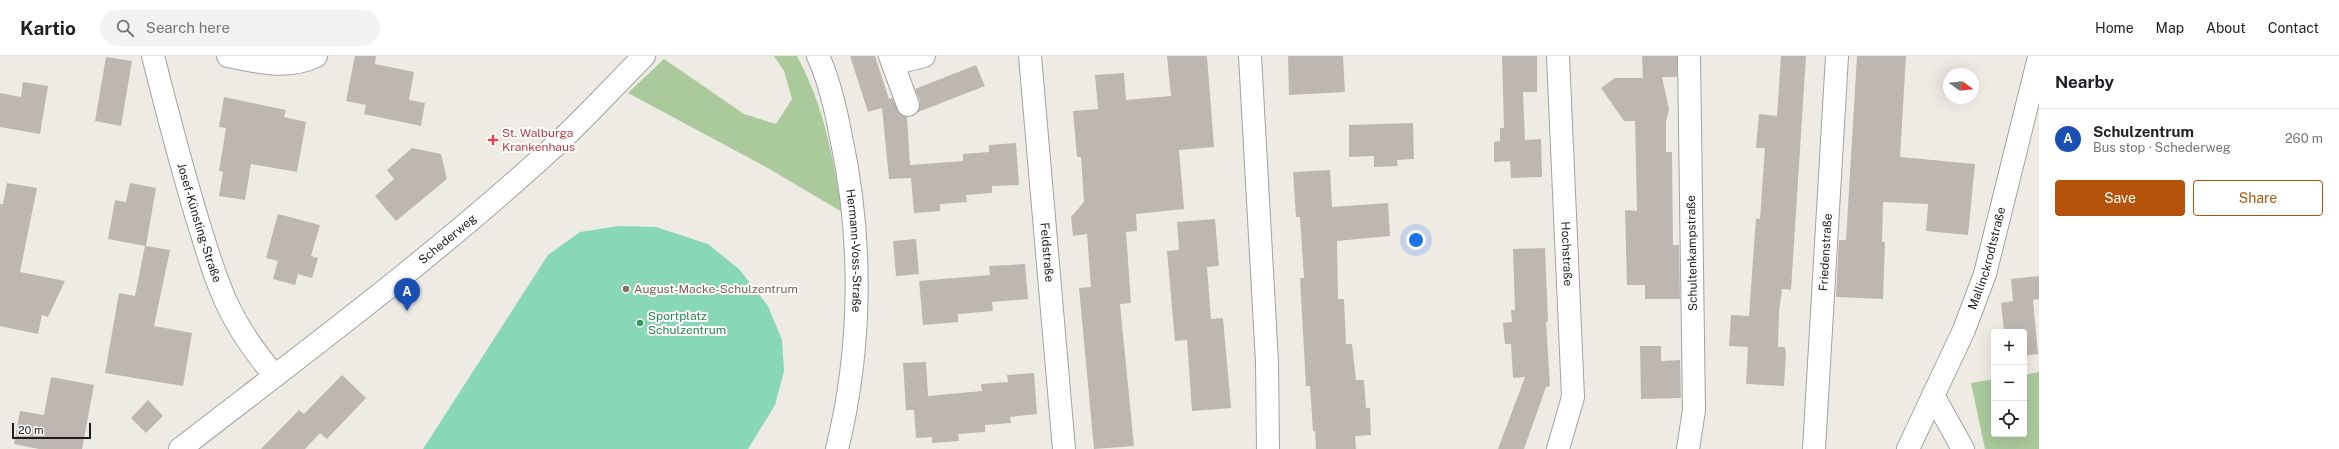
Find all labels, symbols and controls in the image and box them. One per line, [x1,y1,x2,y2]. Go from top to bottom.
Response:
search box [100,10,380,46]
text: Kartio [20,17,76,39]
icon: search [114,17,136,39]
text: Search here [146,19,230,36]
text: Home [2095,20,2134,36]
text: Map [2156,20,2184,36]
text: About [2206,20,2246,36]
text: Contact [2268,20,2319,36]
north arrow [1943,68,1979,104]
text: Nearby [2055,72,2114,92]
text: Schulzentrum [2093,123,2194,140]
place label: St. Walburga Krankenhaus [502,126,575,154]
text: A [2063,131,2073,146]
text: 260 m [2285,131,2323,146]
marker: St. Walburga Krankenhaus [487,134,499,146]
text: Bus stop · Schederweg [2093,140,2231,155]
street label: Josef-Künsting-Straße [174,161,224,285]
button: Save [2055,180,2185,216]
button: Share [2193,180,2323,216]
street label: Hermann-Voss-Straße [843,188,864,313]
street label: Schultenkampstraße [1684,195,1700,311]
street label: Mallinckrodtstraße [1965,205,2008,312]
street label: Schederweg [416,211,479,267]
street label: Friedenstraße [1816,213,1835,292]
street label: Hochstraße [1558,221,1575,287]
street label: Feldstraße [1037,222,1057,283]
your location [1406,230,1426,250]
pin: A [394,278,420,311]
place label: August-Macke-Schulzentrum [634,282,798,296]
marker: August-Macke-Schulzentrum [621,284,631,294]
place label: Sportplatz Schulzentrum [648,309,726,337]
marker: Sportplatz Schulzentrum [635,318,645,328]
map controls [1991,329,2027,437]
button: + [1991,329,2027,365]
button: − [1991,365,2027,401]
button: locate [1991,401,2027,437]
scale bar [12,421,91,440]
text: 20 m [18,424,43,436]

